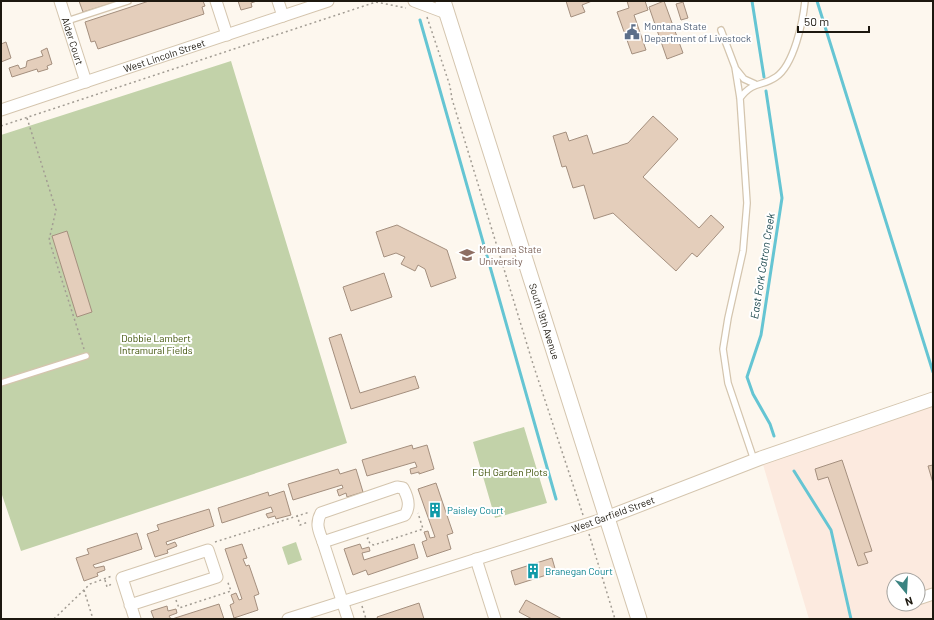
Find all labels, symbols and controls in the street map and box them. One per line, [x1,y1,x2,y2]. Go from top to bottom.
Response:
scale bar [798,8,869,34]
text: 50 m [804,14,829,28]
street label: Alder Court [60,16,86,67]
place label: Montana State Department of Livestock [644,20,751,44]
public building icon: Montana State Department of Livestock [623,23,641,41]
street label: West Lincoln Street [122,36,207,75]
water label: East Fork Catron Creek [747,212,777,320]
place label: Montana State University [479,243,542,267]
school or university icon: Montana State University [458,246,476,264]
street label: South 19th Avenue [527,282,562,361]
park label: Dobbie Lambert Intramural Fields [119,332,193,356]
park label: FGH Garden Plots [472,466,548,478]
street label: West Garfield Street [570,493,656,535]
building icon: Paisley Court [426,501,444,519]
place label: Paisley Court [447,504,504,516]
building icon: Branegan Court [524,562,542,580]
place label: Branegan Court [545,565,613,577]
north arrow [886,572,926,612]
text: N [904,595,915,609]

